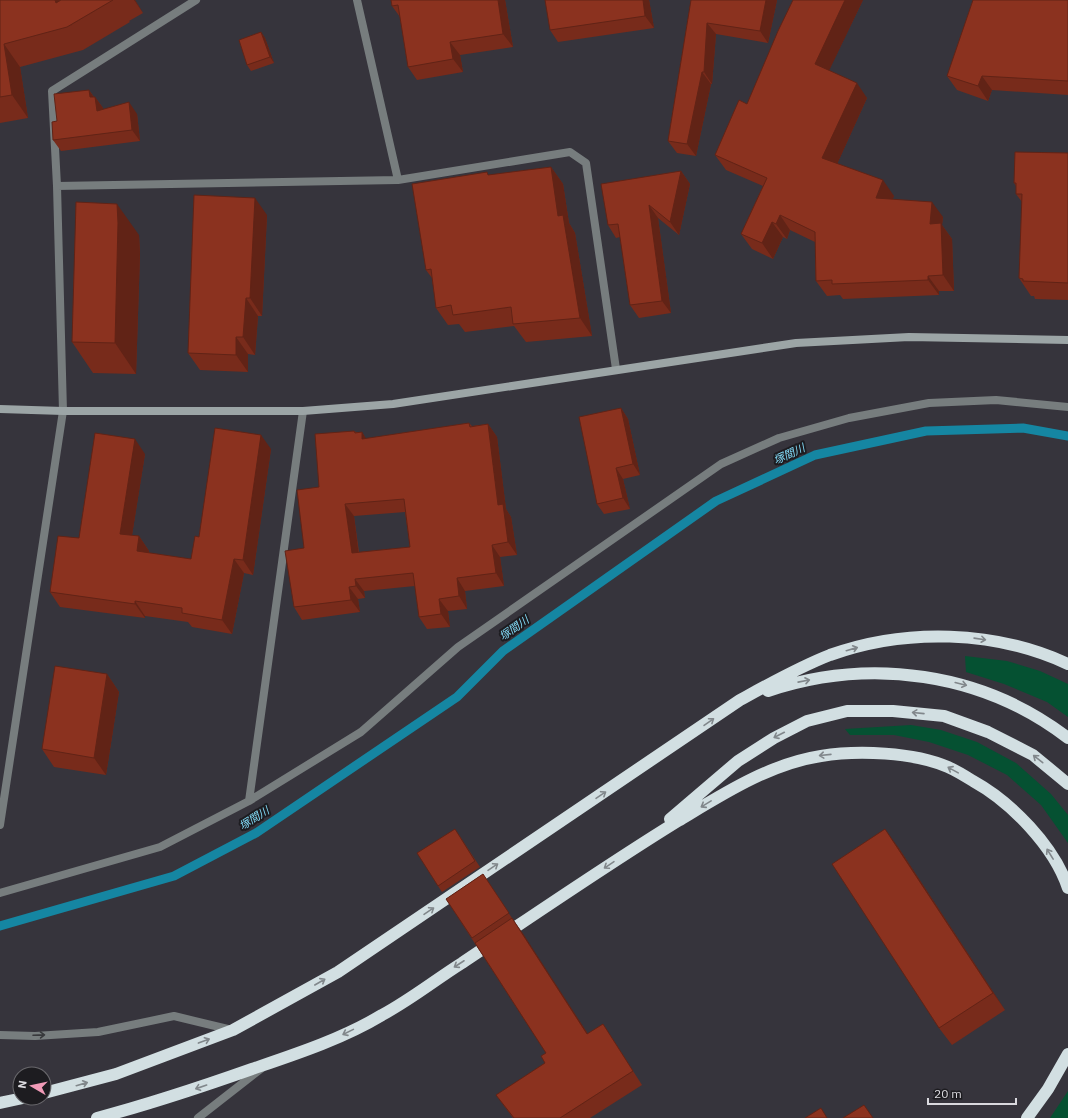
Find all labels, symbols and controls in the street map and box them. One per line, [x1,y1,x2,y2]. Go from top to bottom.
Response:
water label: 塚間川 [771,440,808,467]
water label: 塚間川 [496,612,532,643]
one-way arrow [973,635,986,643]
one-way arrow [845,645,858,652]
one-way arrow [797,677,810,685]
one-way arrow [954,681,967,688]
one-way arrow [912,710,925,717]
one-way arrow [703,718,714,726]
one-way arrow [773,732,785,740]
one-way arrow [819,752,832,759]
one-way arrow [1032,755,1043,764]
one-way arrow [947,765,959,773]
one-way arrow [595,791,606,799]
one-way arrow [700,801,712,809]
water label: 塚間川 [236,803,273,833]
one-way arrow [1045,848,1053,860]
one-way arrow [604,861,615,869]
one-way arrow [487,863,499,871]
one-way arrow [423,907,434,915]
one-way arrow [454,960,465,968]
one-way arrow [314,978,326,986]
one-way arrow [343,1029,355,1036]
one-way arrow [32,1032,45,1039]
one-way arrow [198,1036,210,1044]
north arrow [12,1066,52,1106]
text: N [15,1079,30,1089]
one-way arrow [75,1080,88,1087]
scale bar [928,1080,1016,1106]
one-way arrow [194,1084,207,1091]
text: 20 m [934,1086,962,1101]

